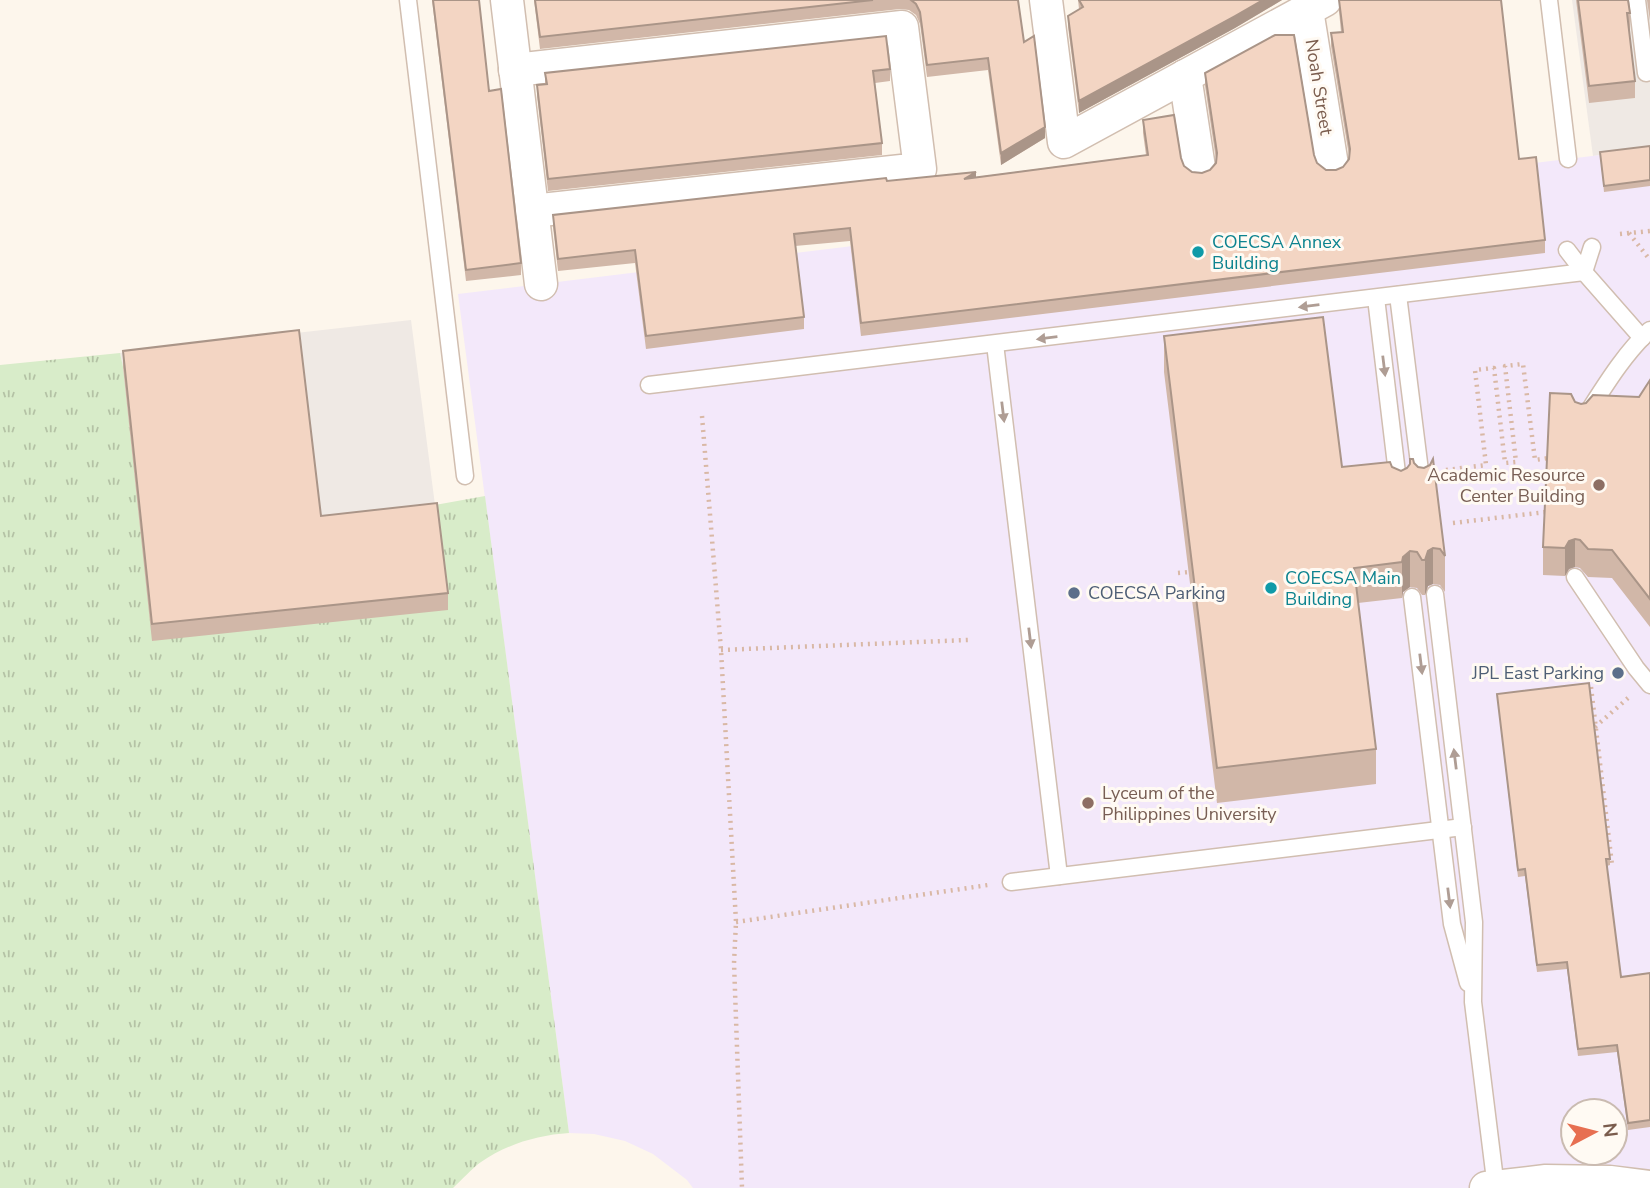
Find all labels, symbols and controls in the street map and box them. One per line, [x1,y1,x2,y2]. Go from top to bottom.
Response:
street label: Noah Street [1300,37,1339,137]
place label: COECSA Annex Building [1212,230,1342,275]
marker: COECSA Annex Building [1190,244,1206,260]
one-way arrow [1297,300,1319,311]
one-way arrow [1036,332,1058,343]
one-way arrow [1379,355,1390,377]
one-way arrow [998,401,1009,423]
place label: Academic Resource Center Building [1427,463,1585,508]
marker: Academic Resource Center Building [1591,477,1607,493]
place label: COECSA Main Building [1285,566,1401,611]
marker: COECSA Main Building [1263,580,1279,596]
place label: COECSA Parking [1088,581,1226,605]
marker: COECSA Parking [1066,585,1082,601]
one-way arrow [1025,627,1036,649]
one-way arrow [1415,653,1426,675]
place label: JPL East Parking [1471,661,1604,685]
marker: JPL East Parking [1610,665,1626,681]
one-way arrow [1449,748,1460,770]
place label: Lyceum of the Philippines University [1102,781,1277,826]
marker: Lyceum of the Philippines University [1080,795,1096,811]
one-way arrow [1443,887,1454,909]
north arrow [1559,1097,1629,1167]
text: N [1596,1121,1624,1139]

